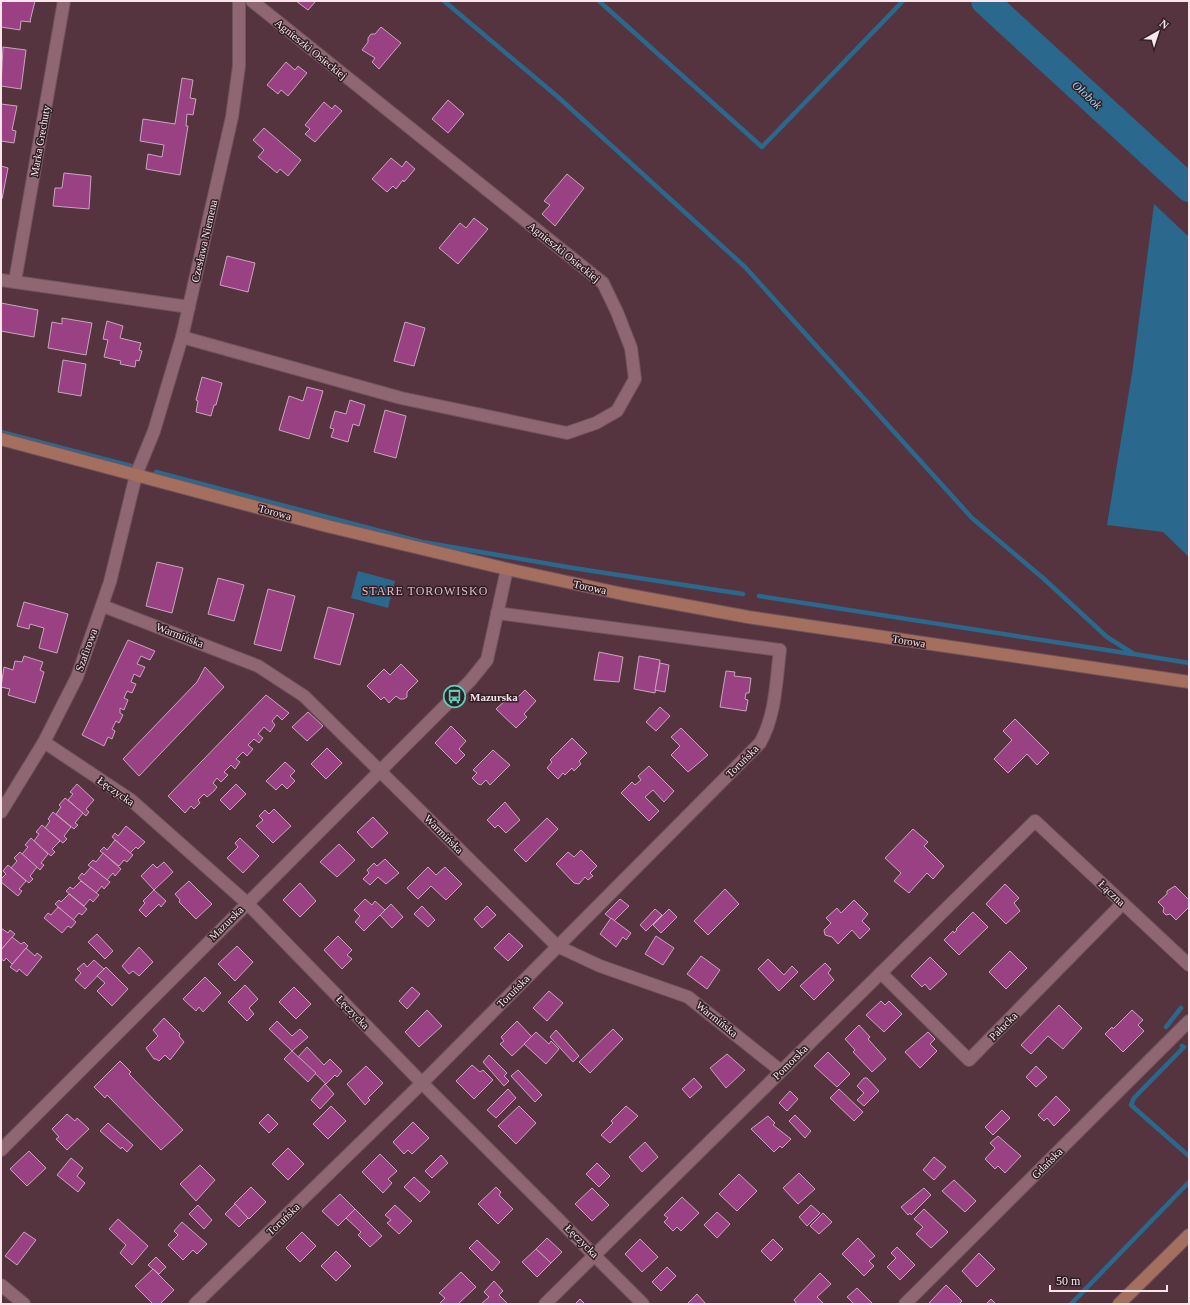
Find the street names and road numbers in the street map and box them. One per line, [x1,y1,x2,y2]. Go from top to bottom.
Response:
street label: Agnieszki Osieckiej [273,16,349,82]
street label: Marka Grechuty [28,104,52,178]
street label: Czesława Niemena [189,198,219,284]
street label: Agnieszki Osieckiej [526,219,602,285]
street label: Torowa [257,502,293,522]
street label: Torowa [572,578,608,596]
street label: Warmińska [155,620,206,650]
street label: Szafirowa [73,627,99,673]
street label: Torowa [892,632,927,650]
street label: Toruńska [723,742,761,780]
street label: Łęczycka [95,774,137,808]
street label: Warmińska [422,812,466,856]
street label: Łączna [1096,878,1128,908]
street label: Mazurska [206,903,246,943]
street label: Toruńska [494,972,532,1010]
street label: Łęczycka [334,993,372,1031]
street label: Warmińska [694,999,740,1039]
street label: Pałucka [986,1009,1020,1043]
street label: Pomorska [770,1042,810,1082]
street label: Gdańska [1029,1145,1065,1181]
street label: Toruńska [264,1200,302,1237]
street label: Łęczycka [563,1222,601,1260]

